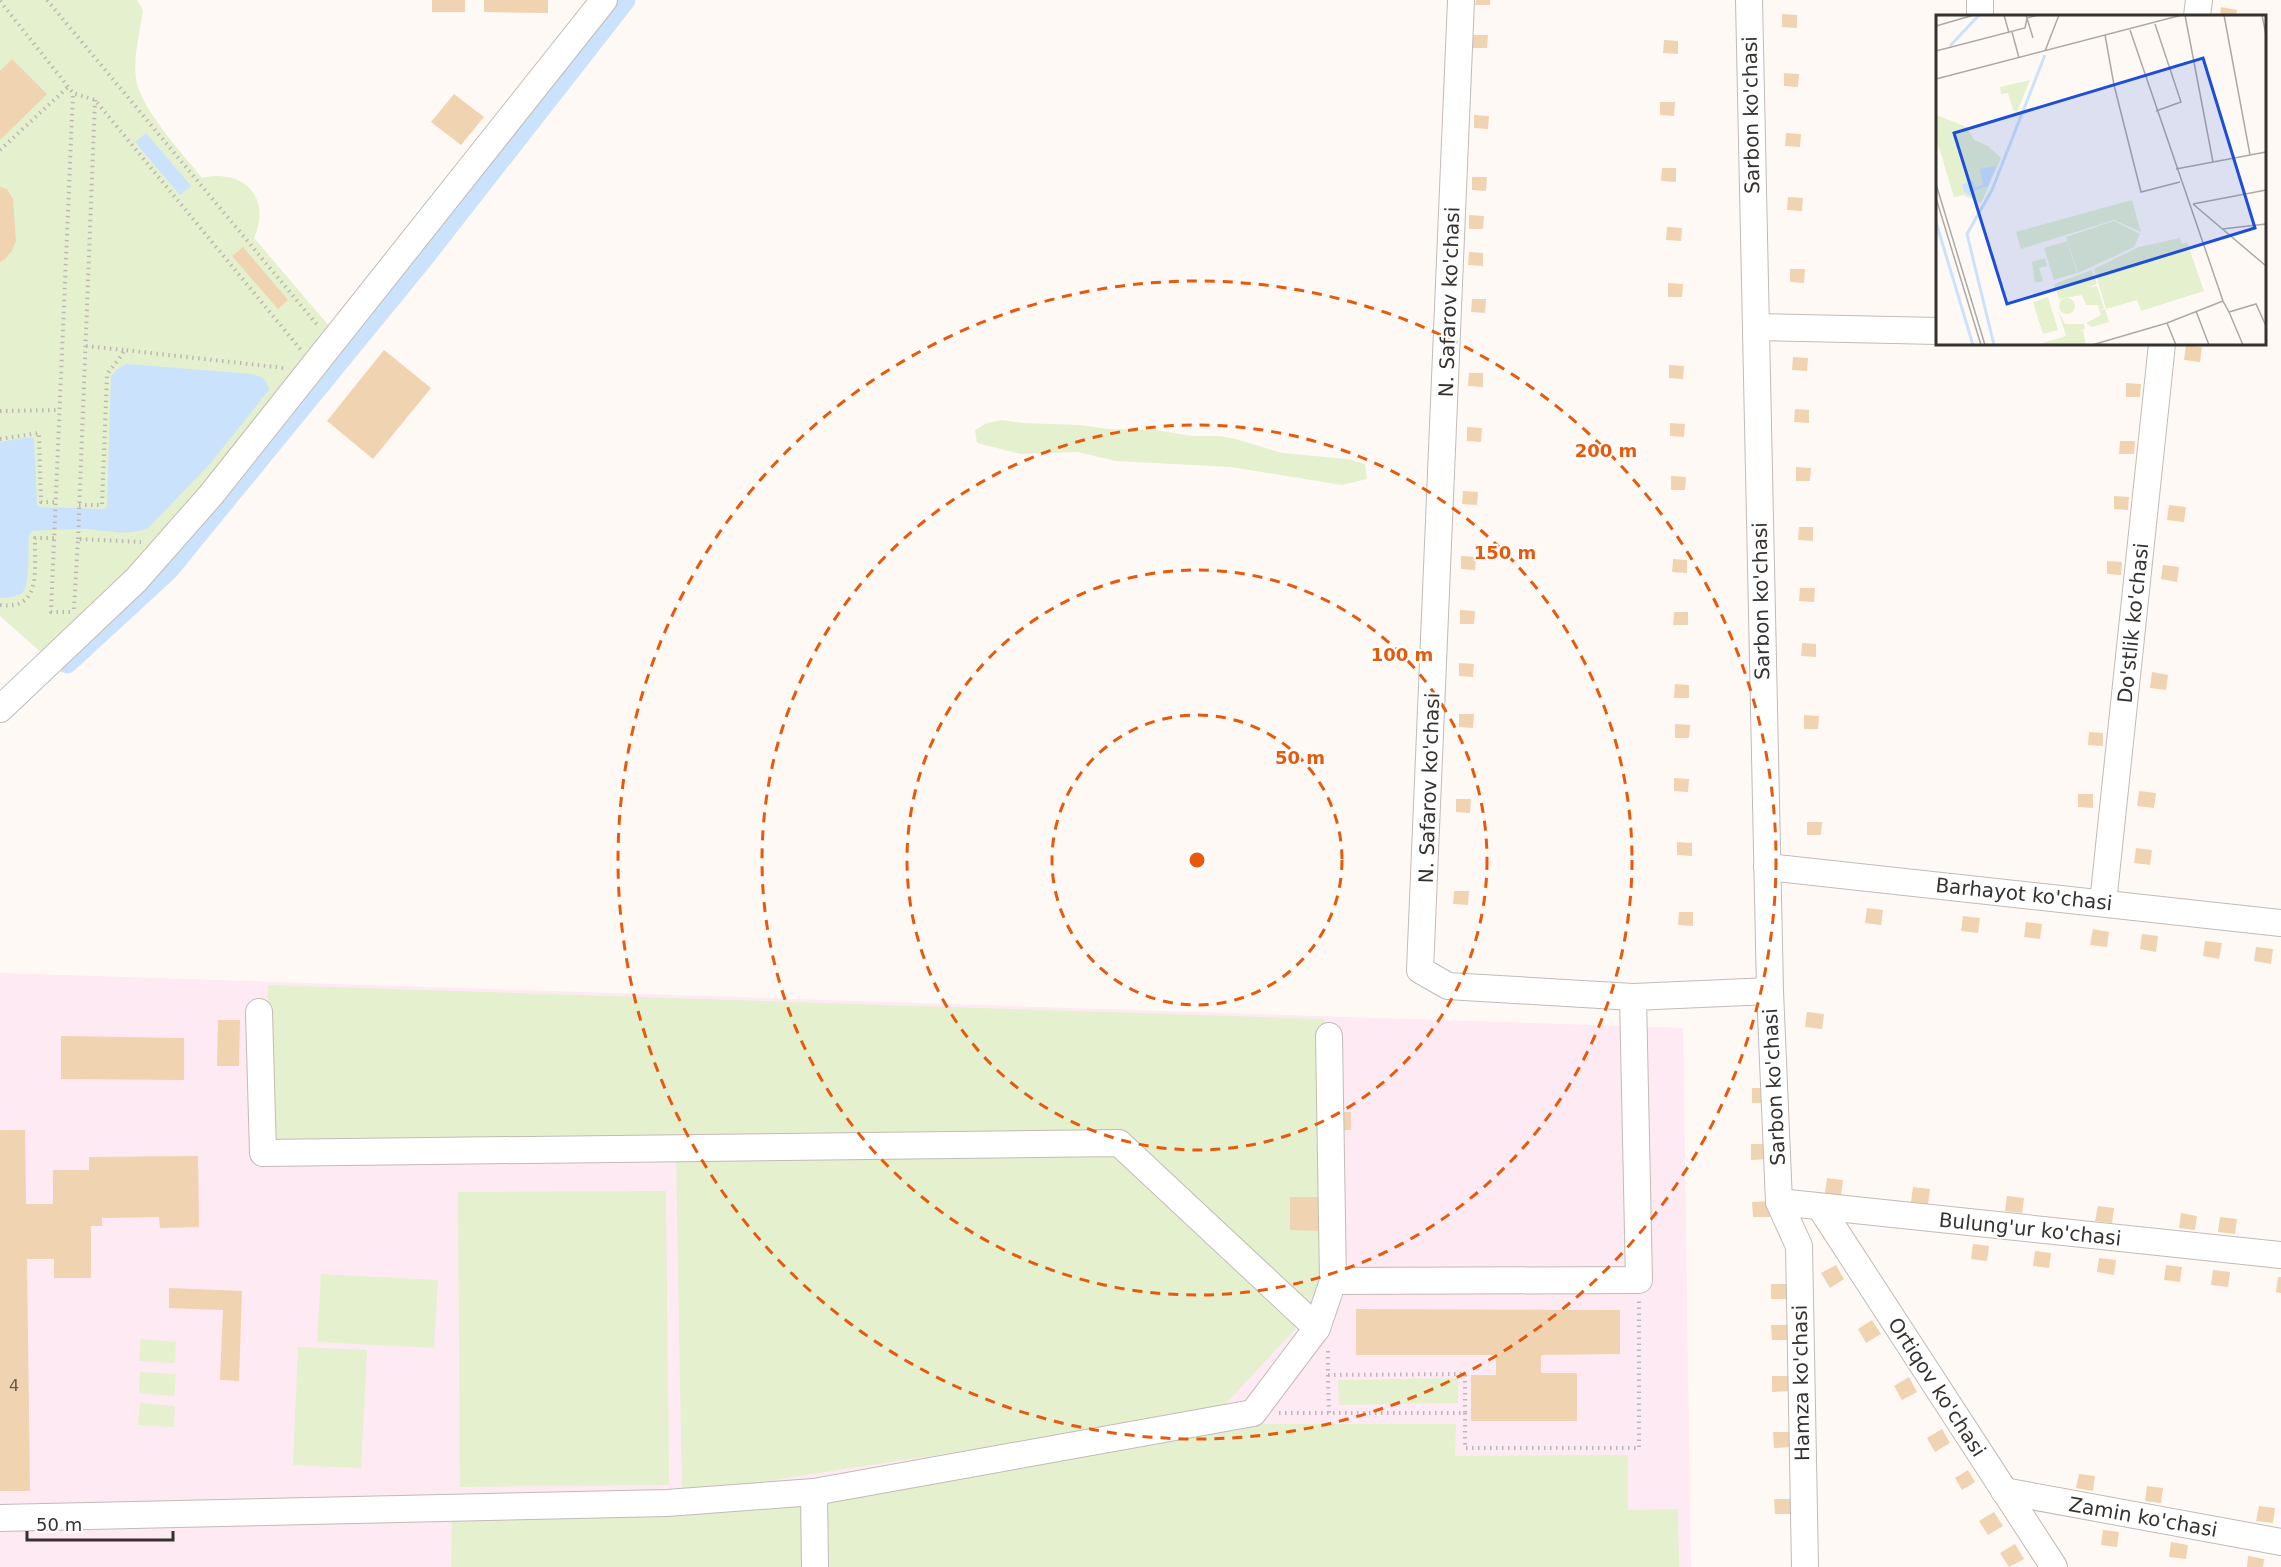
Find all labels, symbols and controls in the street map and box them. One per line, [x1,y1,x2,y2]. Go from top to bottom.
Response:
inset map [1936,15,2266,345]
street label: Sarbon ko'chasi [1738,36,1764,194]
street label: N. Safarov ko'chasi [1434,206,1464,398]
text: 200 m [1575,440,1637,461]
street label: Sarbon ko'chasi [1748,522,1774,680]
text: 150 m [1474,542,1536,563]
street label: Do'stlik ko'chasi [2113,542,2153,704]
text: 100 m [1371,644,1433,665]
street label: N. Safarov ko'chasi [1414,692,1444,884]
text: 50 m [1275,747,1325,768]
centre of rings [1187,850,1207,870]
street label: Barhayot ko'chasi [1934,873,2114,915]
street label: Sarbon ko'chasi [1758,1008,1790,1166]
street label: Bulung'ur ko'chasi [1938,1207,2122,1251]
street label: Hamza ko'chasi [1788,1305,1814,1461]
street label: Ortiqov ko'chasi [1883,1313,1991,1461]
house number: 4 [9,1376,19,1395]
street label: Zamin ko'chasi [2067,1492,2219,1542]
scale bar [27,1504,172,1542]
text: 50 m [36,1514,82,1535]

